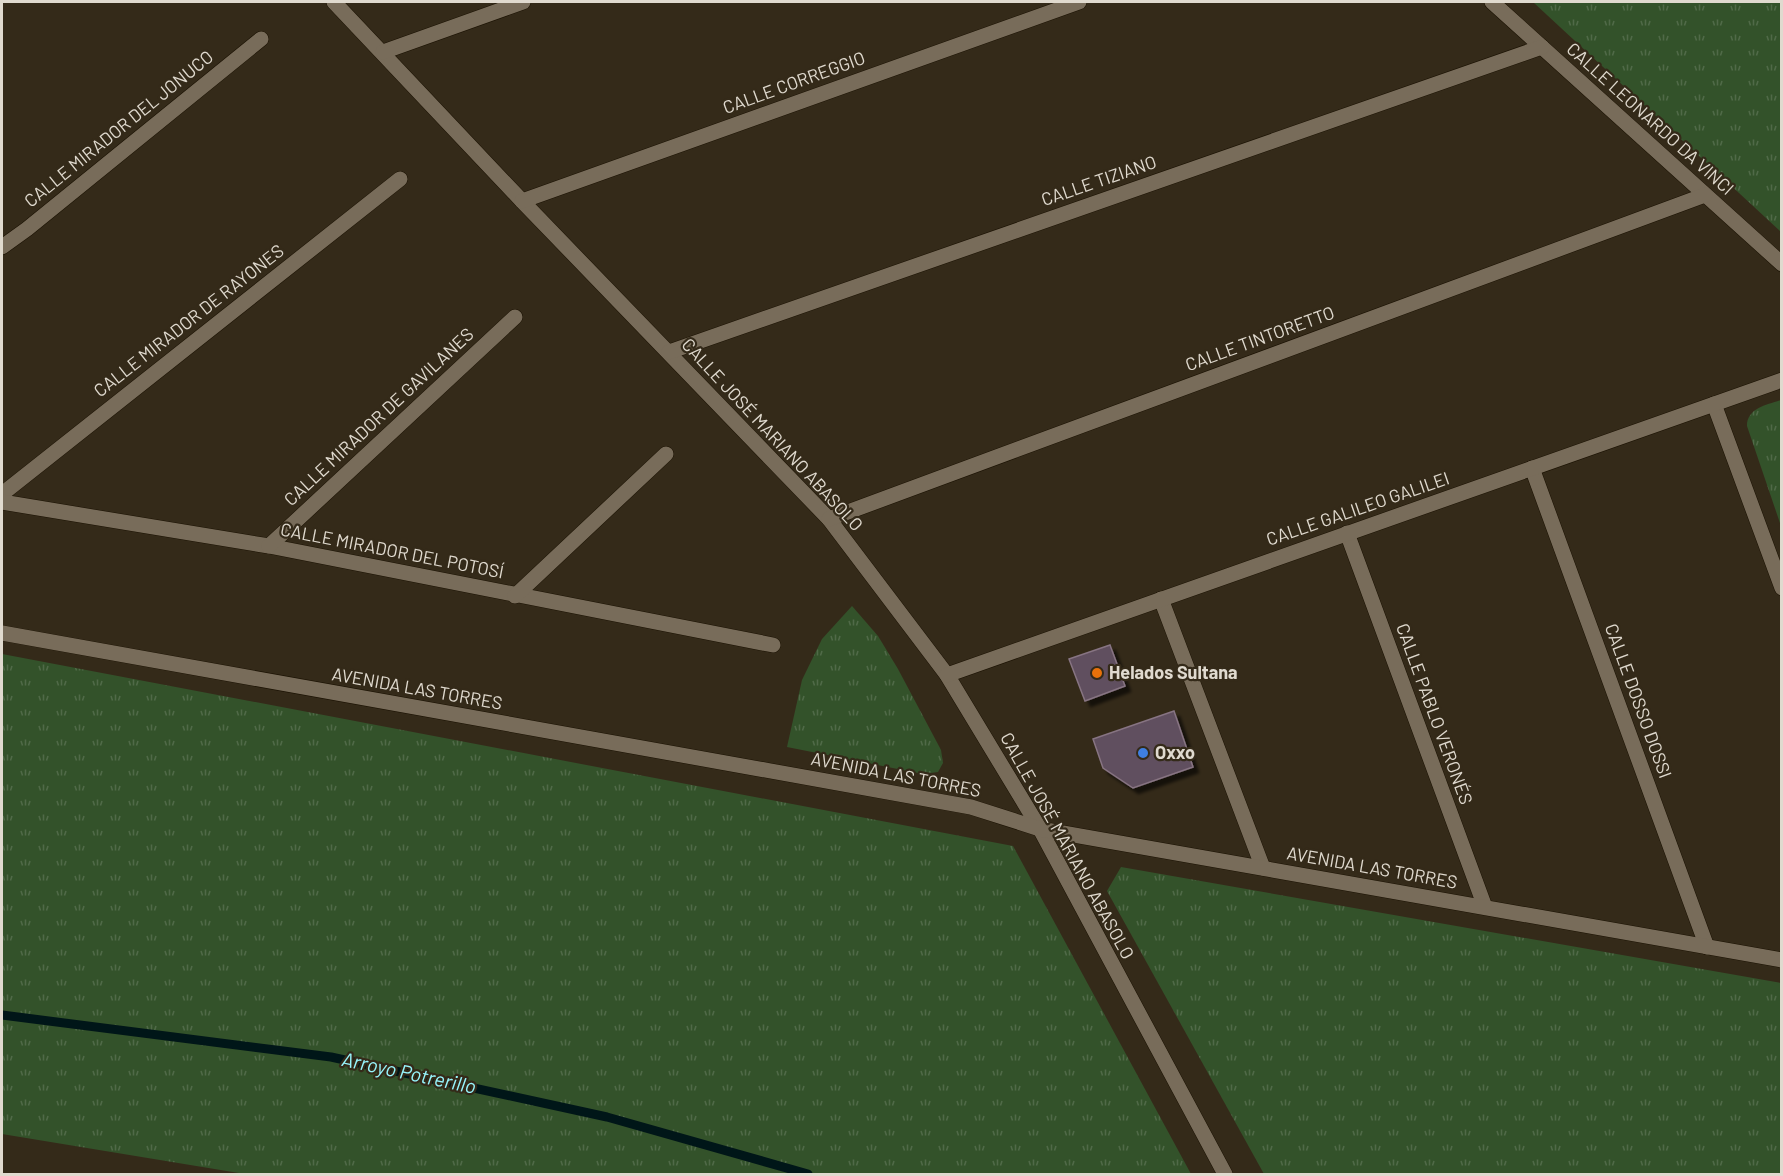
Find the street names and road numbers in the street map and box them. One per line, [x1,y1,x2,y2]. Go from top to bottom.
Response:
street label: CALLE LEONARDO DA VINCI [1563,37,1739,199]
street label: CALLE MIRADOR DEL JONUCO [19,45,217,211]
street label: CALLE CORREGGIO [720,46,868,118]
street label: CALLE TIZIANO [1038,150,1159,210]
street label: CALLE MIRADOR DE RAYONES [89,239,288,401]
street label: CALLE TINTORETTO [1182,301,1337,375]
street label: CALLE MIRADOR DE GAVILANES [279,323,478,510]
street label: CALLE JOSÉ MARIANO ABASOLO [678,333,868,535]
street label: CALLE GALILEO GALILEI [1263,466,1452,550]
street label: CALLE MIRADOR DEL POTOSÍ [279,518,506,582]
street label: CALLE PABLO VERONÉS [1392,620,1478,807]
street label: CALLE DOSSO DOSSI [1601,620,1677,781]
street label: AVENIDA LAS TORRES [330,662,504,714]
street label: CALLE JOSÉ MARIANO ABASOLO [996,728,1139,963]
street label: AVENIDA LAS TORRES [809,747,983,801]
street label: AVENIDA LAS TORRES [1285,841,1459,893]

